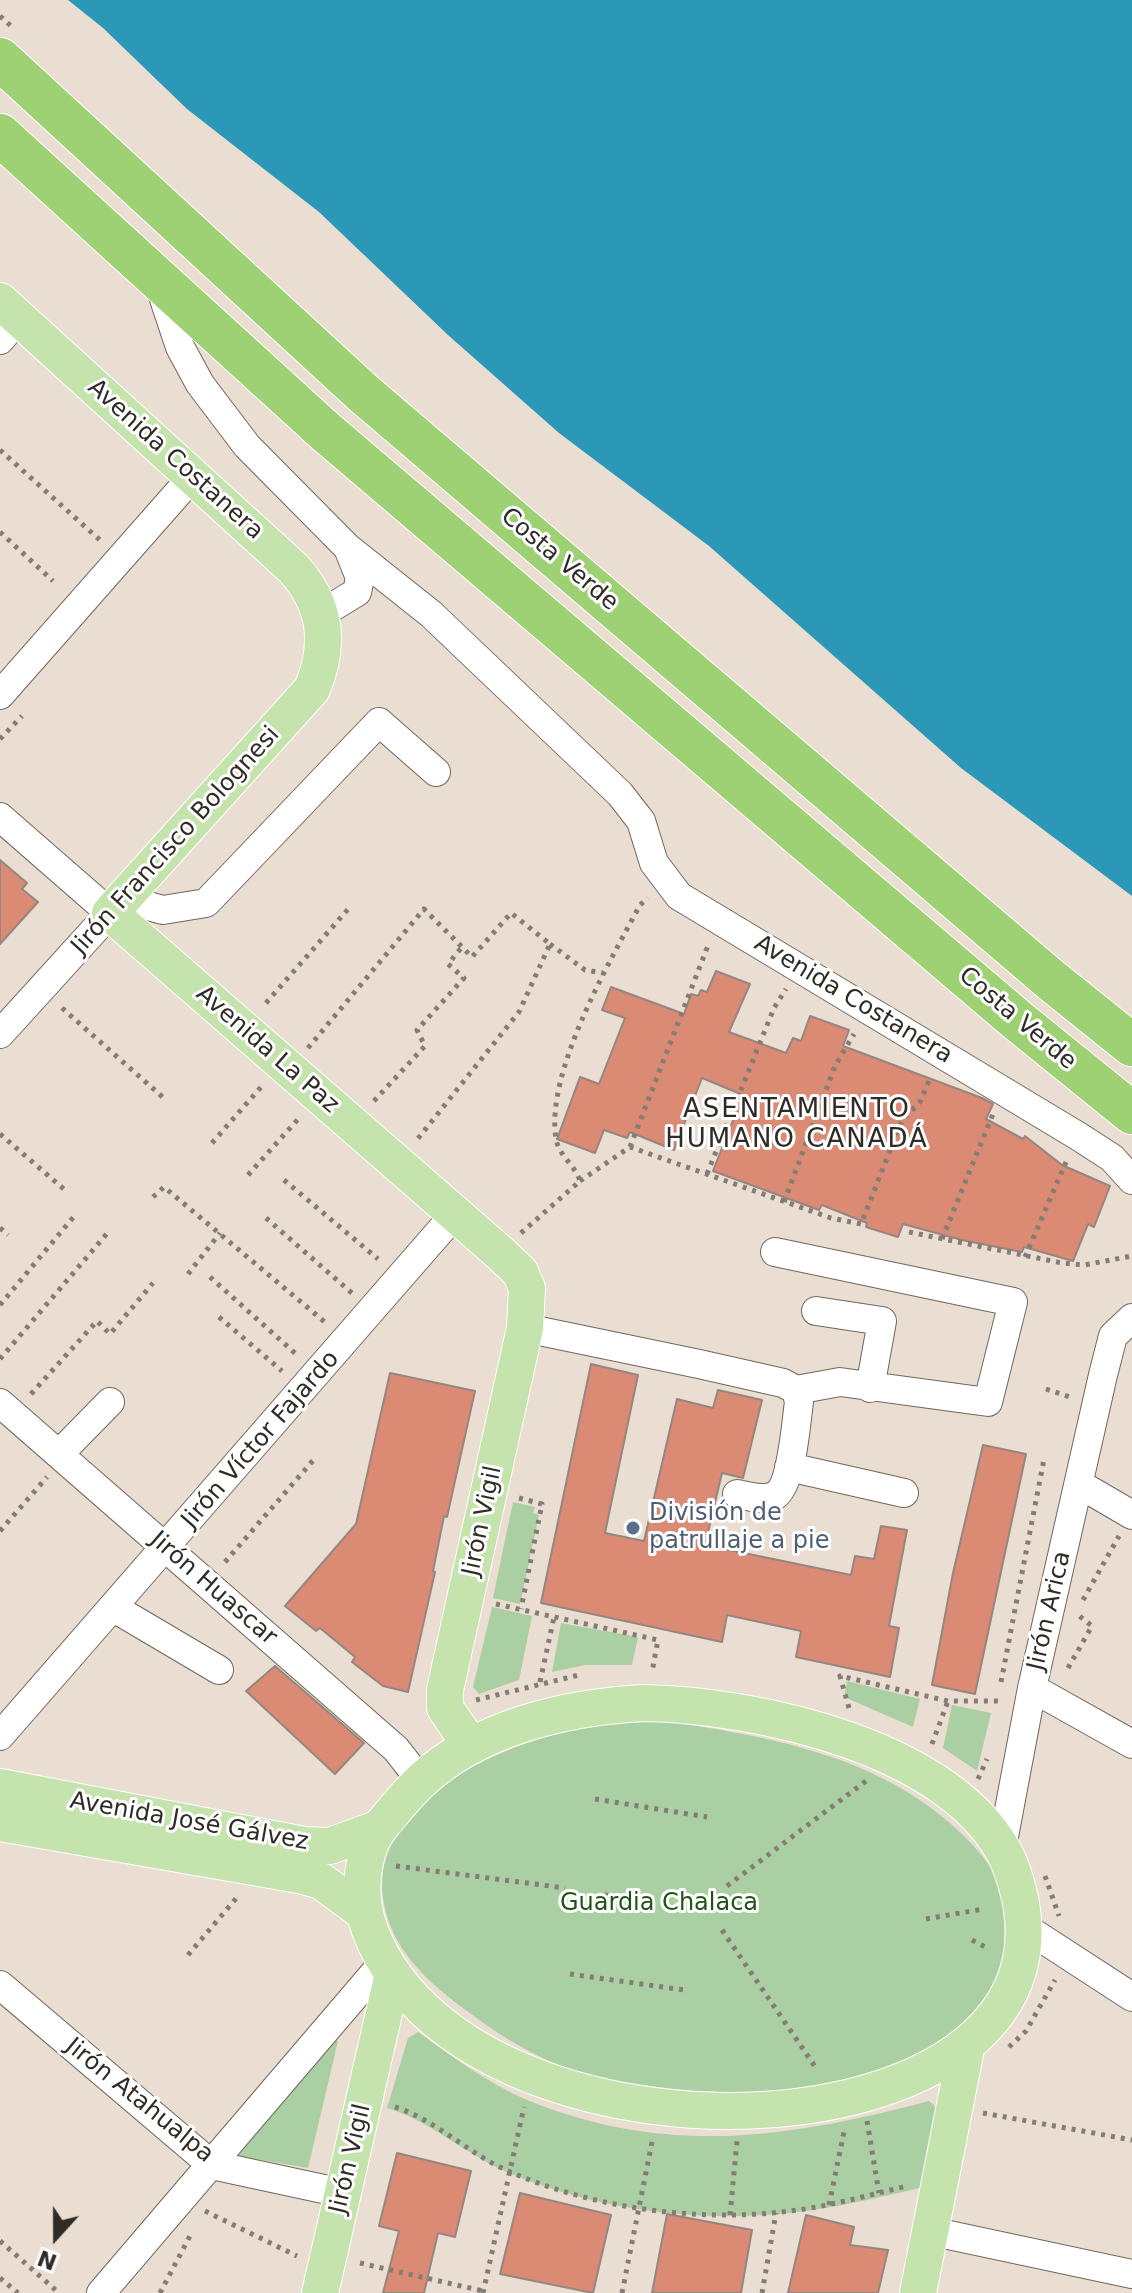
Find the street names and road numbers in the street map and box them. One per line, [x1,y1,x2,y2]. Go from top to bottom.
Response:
street label: Avenida Costanera [81,374,269,546]
street label: Costa Verde [494,503,624,617]
street label: Jirón Francisco Bolognesi [66,721,286,961]
street label: Avenida Costanera [749,929,957,1071]
street label: Costa Verde [952,962,1082,1076]
street label: Avenida La Paz [190,980,344,1120]
street label: Jirón Víctor Fajardo [176,1345,346,1535]
street label: Jirón Vigil [457,1463,509,1579]
street label: Jirón Huascar [144,1526,282,1652]
street label: Jirón Arica [1022,1549,1078,1673]
street label: Avenida José Gálvez [68,1787,310,1857]
street label: Jirón Atahualpa [59,2032,219,2170]
street label: Jirón Vigil [324,2101,378,2217]

